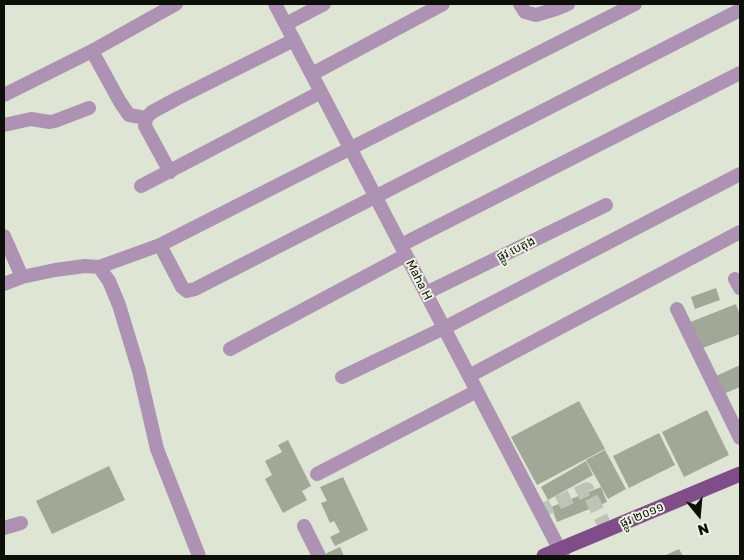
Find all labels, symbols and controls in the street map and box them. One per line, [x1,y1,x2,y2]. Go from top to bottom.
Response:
street label: ផ្លូវ បេតុង [494,234,538,264]
street label: Maha H [403,257,435,303]
north arrow [674,490,724,540]
street label: ផ្លូវ ២០១១ [618,499,666,531]
text: N [696,520,711,540]

